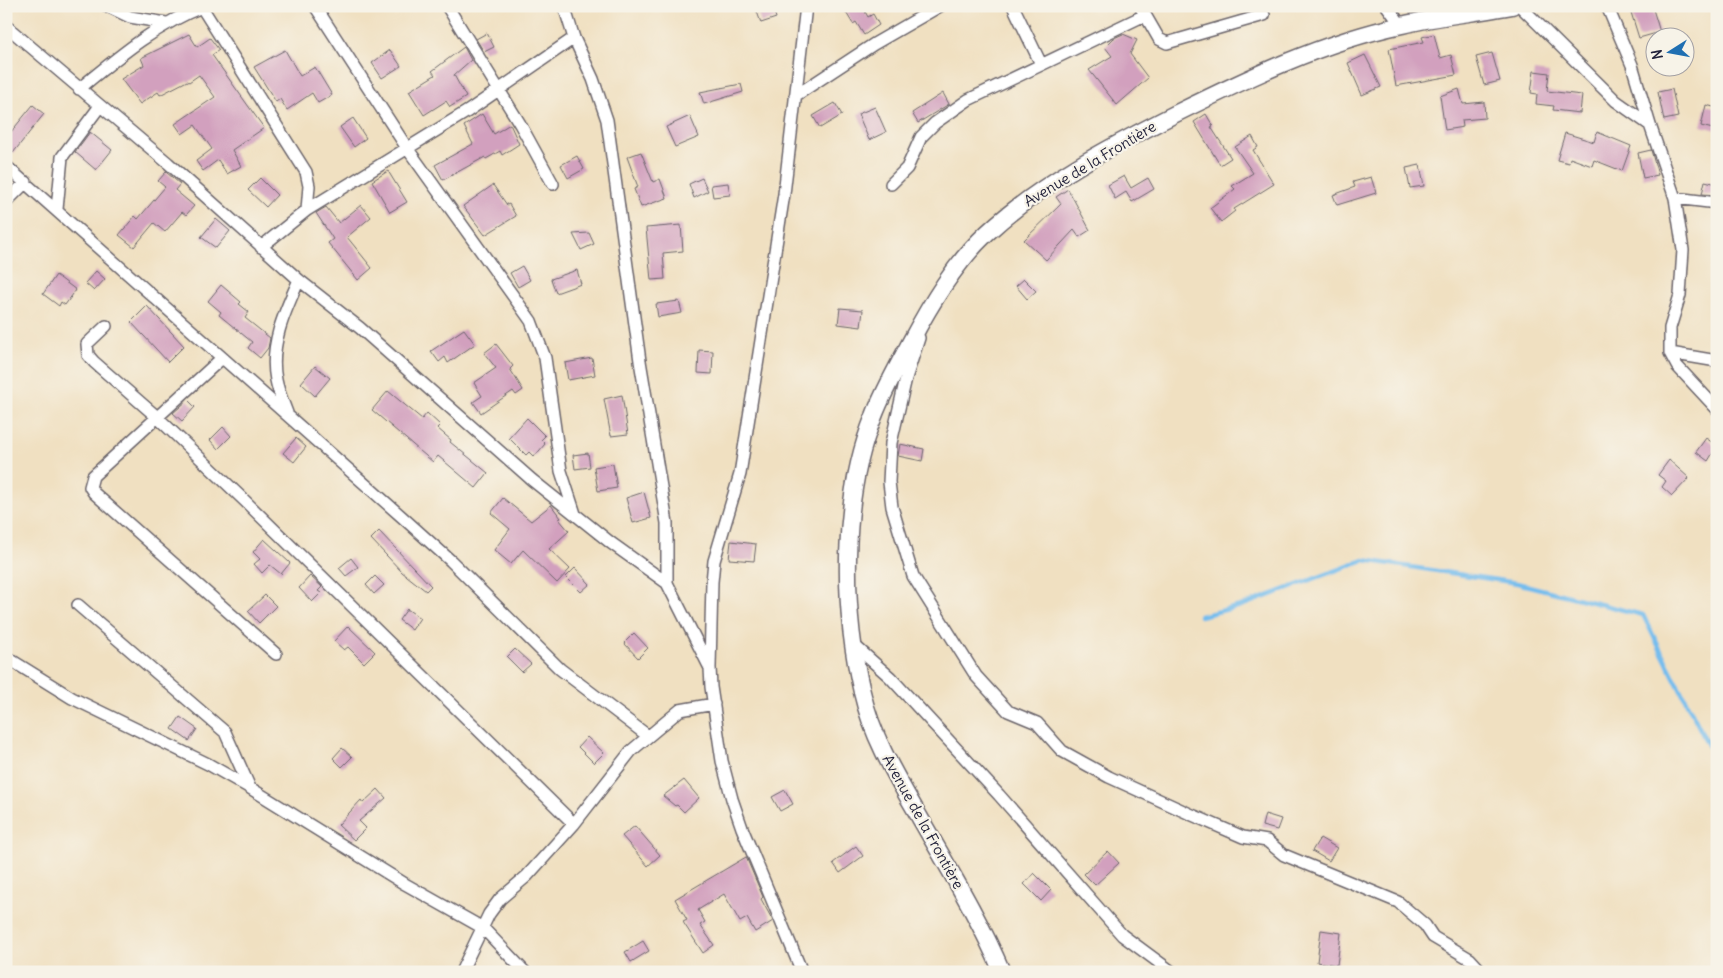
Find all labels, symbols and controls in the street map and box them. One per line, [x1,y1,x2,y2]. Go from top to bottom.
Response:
north arrow [1646,28,1696,78]
text: N [1647,48,1667,61]
street label: Avenue de la Frontière [1020,117,1159,211]
street label: Avenue de la Frontière [879,751,968,892]

